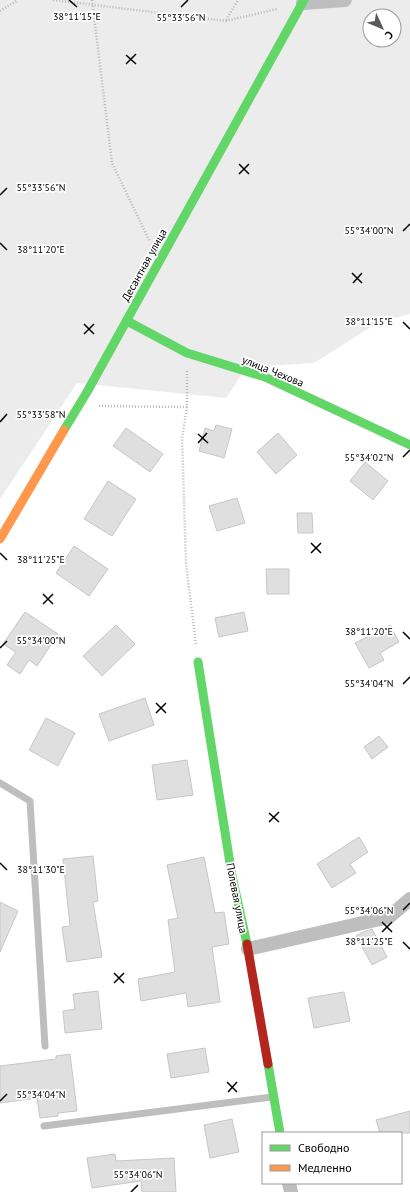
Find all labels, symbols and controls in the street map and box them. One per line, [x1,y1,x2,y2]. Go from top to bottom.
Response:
north arrow [362,8,402,48]
text: 38°11'15"E [53,10,101,23]
text: 55°33'56"N [156,11,206,24]
text: С [382,28,396,42]
text: 55°33'56"N [16,181,66,194]
text: 55°34'00"N [344,224,394,237]
street label: Десантная улица [118,226,170,304]
text: 38°11'20"E [17,243,65,256]
text: 38°11'15"E [345,315,393,328]
street label: улица Чехова [240,352,306,390]
text: 55°33'58"N [16,408,66,421]
text: 55°34'02"N [344,451,394,464]
text: 38°11'25"E [17,553,65,566]
text: 38°11'20"E [345,625,393,638]
text: 55°34'00"N [16,634,66,647]
text: 55°34'04"N [344,677,394,690]
street label: Полевая улица [223,862,251,934]
text: 38°11'30"E [17,863,65,876]
text: 55°34'06"N [344,904,394,917]
text: 38°11'25"E [345,935,393,948]
text: 55°34'04"N [16,1088,66,1101]
legend [262,1132,402,1184]
text: Свободно [298,1140,349,1155]
text: Медленно [298,1160,352,1175]
text: 55°34'06"N [113,1168,163,1181]

